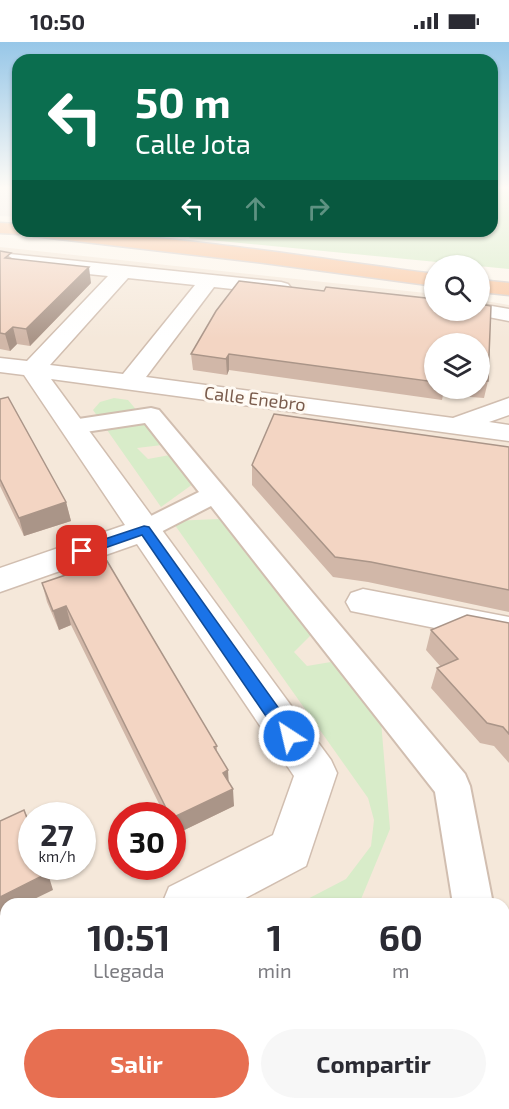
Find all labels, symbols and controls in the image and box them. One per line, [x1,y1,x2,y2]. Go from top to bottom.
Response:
text: 10:50 [30,8,85,34]
text: 50 m [135,76,231,126]
icon: left [36,78,114,156]
text: Calle Jota [135,127,251,159]
icon: left [176,192,209,225]
icon: ahead [239,192,272,225]
icon: right [302,192,335,225]
map controls [424,255,490,399]
button: search [424,255,490,321]
button: layers [424,333,490,399]
street label: Calle Enebro [203,381,307,415]
pin [56,525,107,576]
icon: arrive [65,534,98,567]
position arrow [257,704,321,768]
speed limit sign: 30 [108,802,186,880]
text: 27 [40,816,74,852]
text: km/h [38,847,76,865]
text: 10:51 [87,915,170,958]
text: 1 [267,915,282,958]
text: 60 [379,915,423,958]
text: Llegada [93,958,164,982]
text: min [257,958,292,982]
text: m [392,958,410,982]
button: Salir [24,1029,249,1098]
button: Compartir [261,1029,486,1098]

